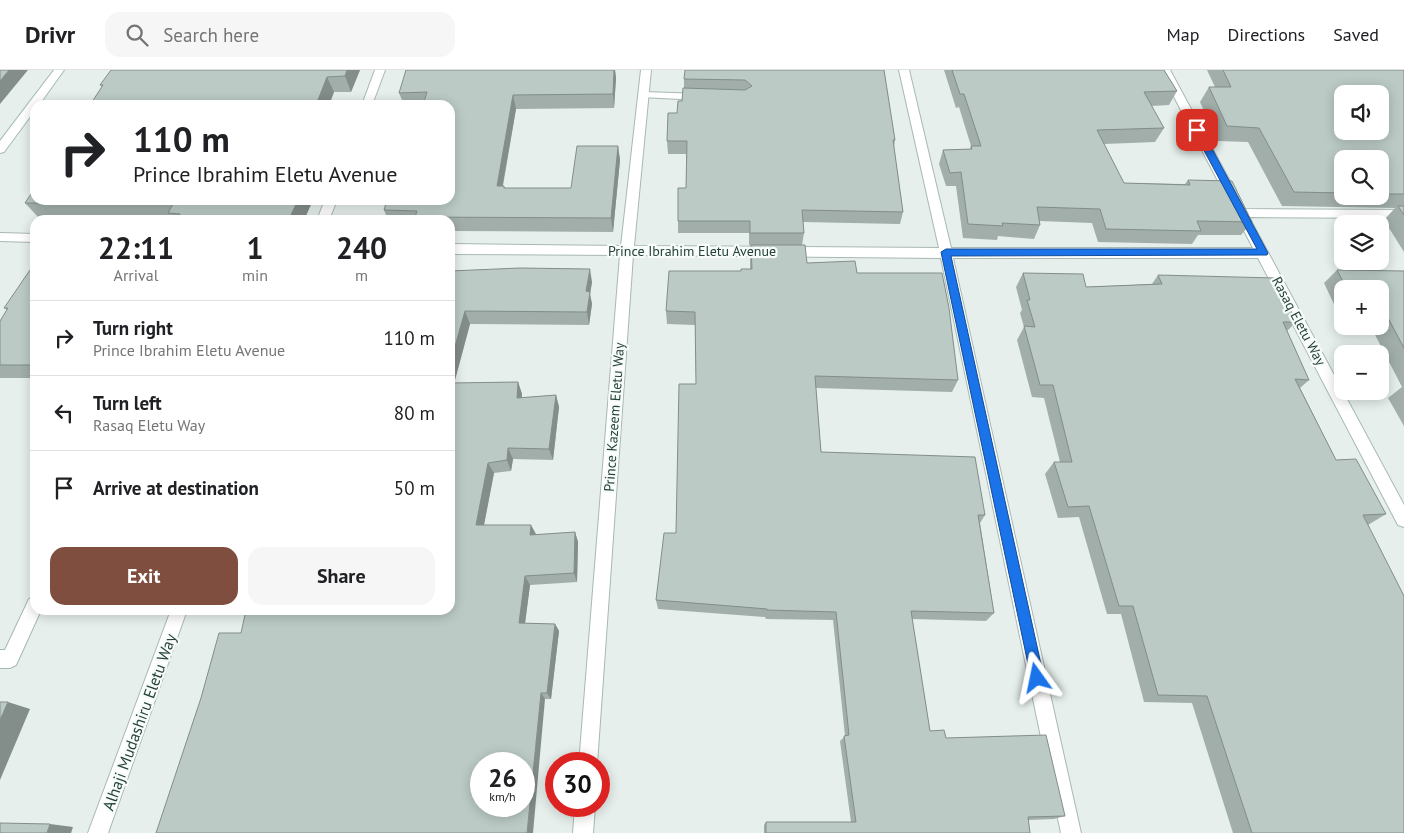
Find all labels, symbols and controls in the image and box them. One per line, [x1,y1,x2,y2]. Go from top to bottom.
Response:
search box [105,12,455,57]
text: Drivr [25,19,75,50]
icon: search [123,21,151,49]
text: Search here [163,23,259,47]
text: Map [1167,23,1199,46]
text: Directions [1227,23,1305,46]
text: Saved [1333,23,1379,46]
map controls [1334,85,1389,400]
button: sound [1334,85,1389,140]
pin [1176,109,1218,151]
text: 110 m [133,116,230,162]
icon: arrive [1183,116,1211,144]
icon: right [50,120,115,185]
button: search [1334,150,1389,205]
text: Prince Ibrahim Eletu Avenue [133,160,397,188]
button: layers [1334,215,1389,270]
text: 22:11 [98,228,174,267]
text: 1 [247,228,264,267]
text: 240 [336,228,387,267]
street label: Prince Ibrahim Eletu Avenue [608,242,776,260]
text: Arrival [114,265,158,285]
text: min [242,265,268,285]
text: m [355,265,368,285]
street label: Rasaq Eletu Way [1268,273,1330,369]
button: + [1334,280,1389,335]
text: Turn right [93,316,173,340]
icon: right [50,324,78,352]
text: 110 m [383,326,435,350]
text: Prince Ibrahim Eletu Avenue [93,340,285,360]
street label: Prince Kazeem Eletu Way [600,341,628,492]
button: − [1334,345,1389,400]
text: Turn left [93,391,162,415]
icon: left [50,399,78,427]
text: 80 m [394,401,435,425]
text: Rasaq Eletu Way [93,415,205,435]
icon: arrive [50,474,78,502]
text: Arrive at destination [93,476,259,500]
text: 50 m [394,476,435,500]
button: Exit [50,547,238,605]
button: Share [248,547,435,605]
street label: Alhaji Mudashiru Eletu Way [98,630,181,813]
position arrow [1010,651,1062,703]
speed limit sign: 30 [545,752,610,817]
text: 26 [488,762,517,794]
text: km/h [489,789,516,804]

